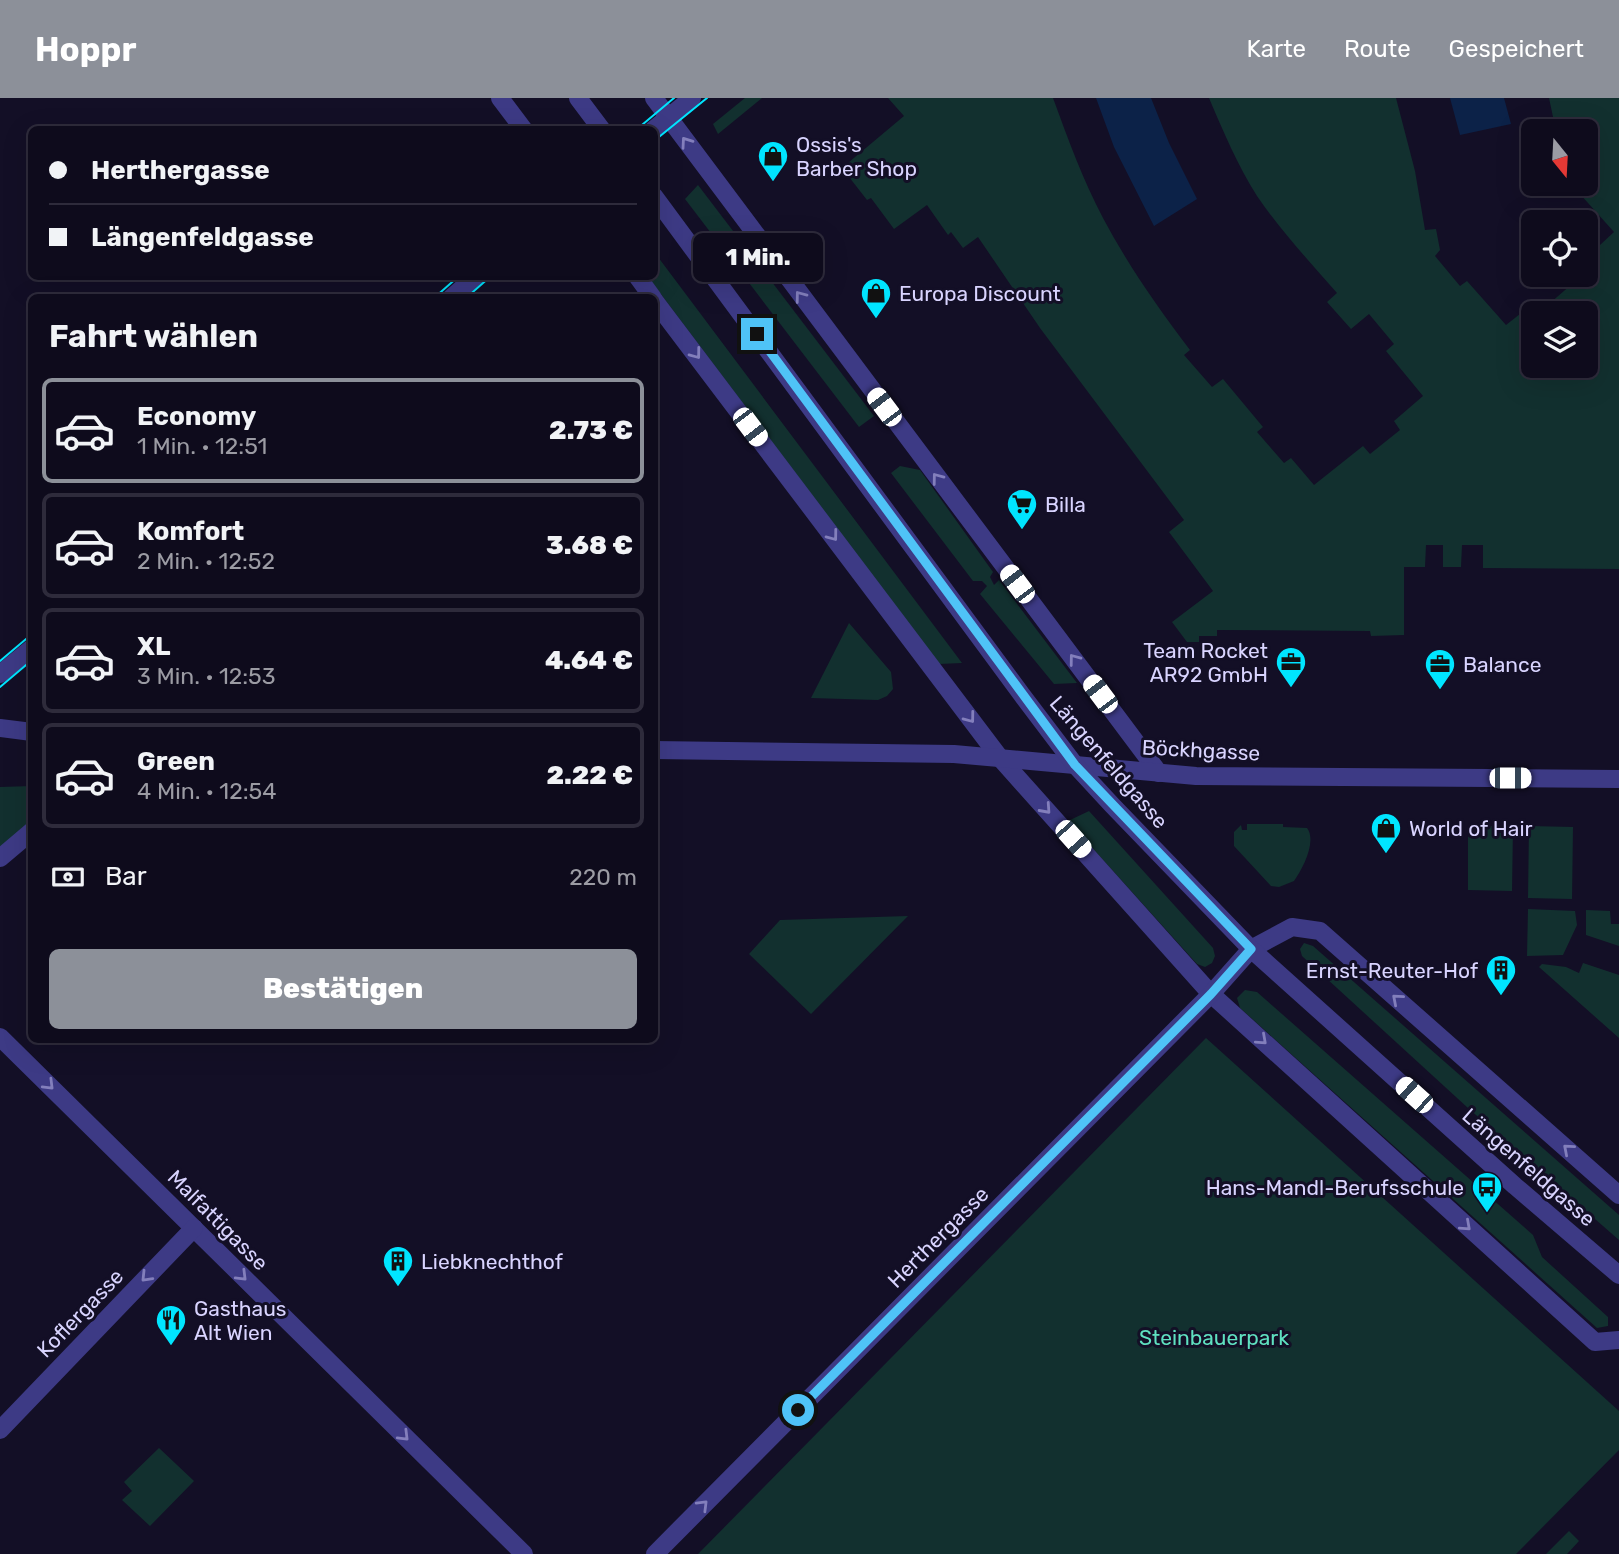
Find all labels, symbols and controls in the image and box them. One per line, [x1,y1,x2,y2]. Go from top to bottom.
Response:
text: Hoppr [35,30,136,69]
text: Karte [1247,35,1306,63]
text: Route [1344,35,1411,63]
text: Gespeichert [1449,35,1584,63]
north arrow [1521,119,1598,196]
map controls [1521,119,1598,378]
place label: Ossis's Barber Shop [796,132,917,181]
one-way arrow [682,137,694,150]
shop icon: Ossis's Barber Shop [756,139,790,183]
text: Herthergasse [91,155,270,186]
button: locate [1521,210,1598,287]
text: Längenfeldgasse [91,222,314,253]
callout: 1 Min. [692,232,822,282]
text: 1 Min. [725,243,791,271]
shop icon: Europa Discount [859,276,893,320]
place label: Europa Discount [899,281,1061,306]
one-way arrow [796,291,809,304]
button: layers [1521,301,1598,378]
text: Fahrt wählen [49,317,258,355]
route end [741,318,773,350]
one-way arrow [687,347,700,359]
car [863,384,906,430]
icon: car [53,399,116,462]
text: Economy [137,401,256,432]
car [729,404,772,450]
text: 2.73 € [549,415,633,446]
text: 1 Min. · 12:51 [137,432,267,460]
one-way arrow [933,473,945,485]
supermarket icon: Billa [1005,487,1039,531]
place label: Billa [1045,492,1086,517]
icon: car [53,514,116,577]
text: Komfort [137,516,244,547]
one-way arrow [824,528,837,541]
text: 3.68 € [546,530,633,561]
text: 2 Min. · 12:52 [137,547,275,575]
car [996,561,1039,607]
icon: car [53,629,116,692]
text: XL [137,631,170,662]
place label: Team Rocket AR92 GmbH [1143,638,1268,687]
text: 4.64 € [545,645,633,676]
office icon: Team Rocket AR92 GmbH [1274,645,1308,689]
office icon: Balance [1423,647,1457,691]
place label: Balance [1463,652,1541,677]
one-way arrow [1069,655,1082,667]
text: 3 Min. · 12:53 [137,662,276,690]
car [1079,671,1122,717]
street label: Längenfeldgasse [1045,691,1173,833]
one-way arrow [961,710,974,722]
street label: Böckhgasse [1141,734,1261,766]
icon: car [53,744,116,807]
text: Green [137,746,215,777]
text: 2.22 € [546,760,633,791]
car [1490,768,1532,789]
text: 4 Min. · 12:54 [137,777,277,805]
one-way arrow [1038,801,1050,814]
shop icon: World of Hair [1369,811,1403,855]
car [1052,816,1095,862]
place label: World of Hair [1409,816,1533,841]
icon: cash [49,858,87,896]
text: Bar [105,861,147,892]
text: 220 m [569,863,637,891]
button: Bestätigen [49,949,637,1029]
building icon: Ernst-Reuter-Hof [1484,953,1518,997]
place label: Ernst-Reuter-Hof [1306,958,1478,983]
one-way arrow [1392,995,1405,1007]
one-way arrow [1253,1031,1266,1044]
car [1392,1073,1437,1117]
one-way arrow [40,1077,53,1090]
street label: Längenfeldgasse [1458,1103,1600,1231]
one-way arrow [1563,1145,1576,1158]
street label: Malfattigasse [163,1165,273,1275]
bus stop icon: Hans-Mandl-Berufsschule [1470,1170,1504,1214]
place label: Hans-Mandl-Berufsschule [1206,1175,1464,1200]
street label: Herthergasse [882,1181,994,1293]
one-way arrow [1458,1217,1471,1230]
building icon: Liebknechthof [381,1244,415,1288]
place label: Liebknechthof [421,1249,563,1274]
street label: Koflergasse [32,1264,128,1362]
one-way arrow [234,1267,247,1280]
one-way arrow [142,1269,155,1282]
place label: Gasthaus Alt Wien [194,1296,287,1345]
restaurant icon: Gasthaus Alt Wien [154,1303,188,1347]
park label: Steinbauerpark [1139,1325,1289,1350]
route start [782,1394,814,1426]
one-way arrow [396,1427,409,1440]
one-way arrow [695,1501,708,1514]

